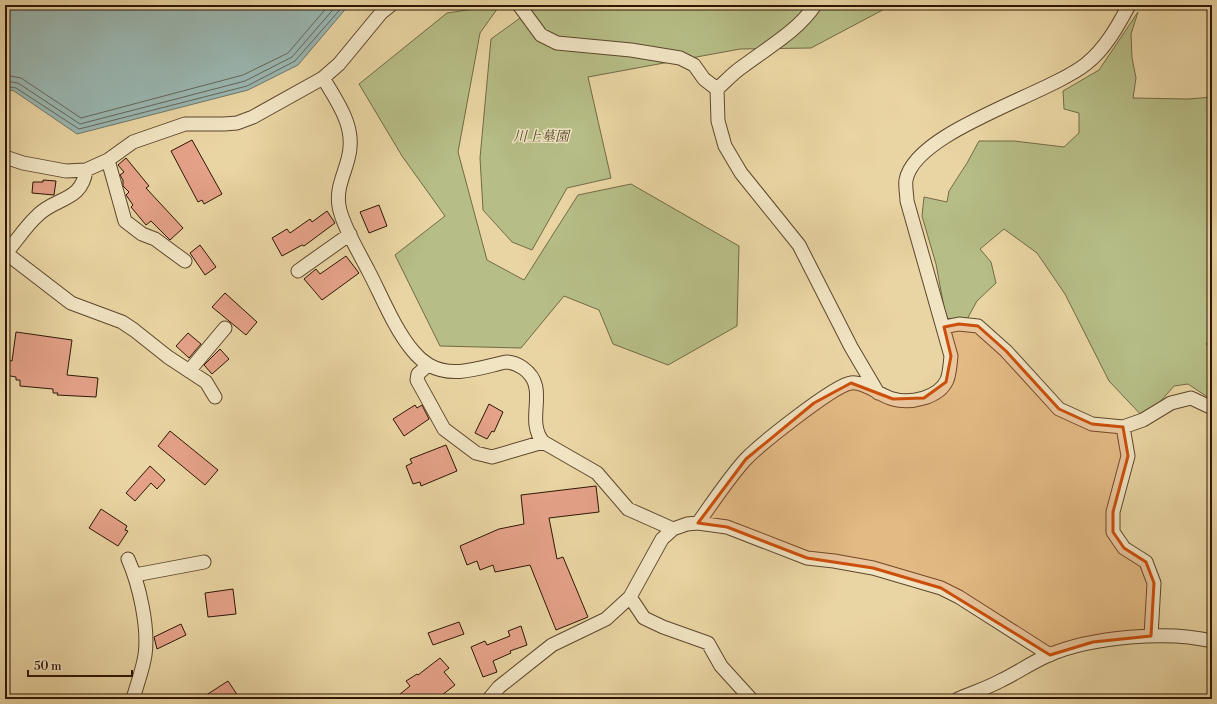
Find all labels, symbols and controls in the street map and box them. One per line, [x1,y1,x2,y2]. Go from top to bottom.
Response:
park label: 川上墓園 [513,128,571,146]
scale bar [28,652,132,678]
text: 50 m [34,659,62,674]

